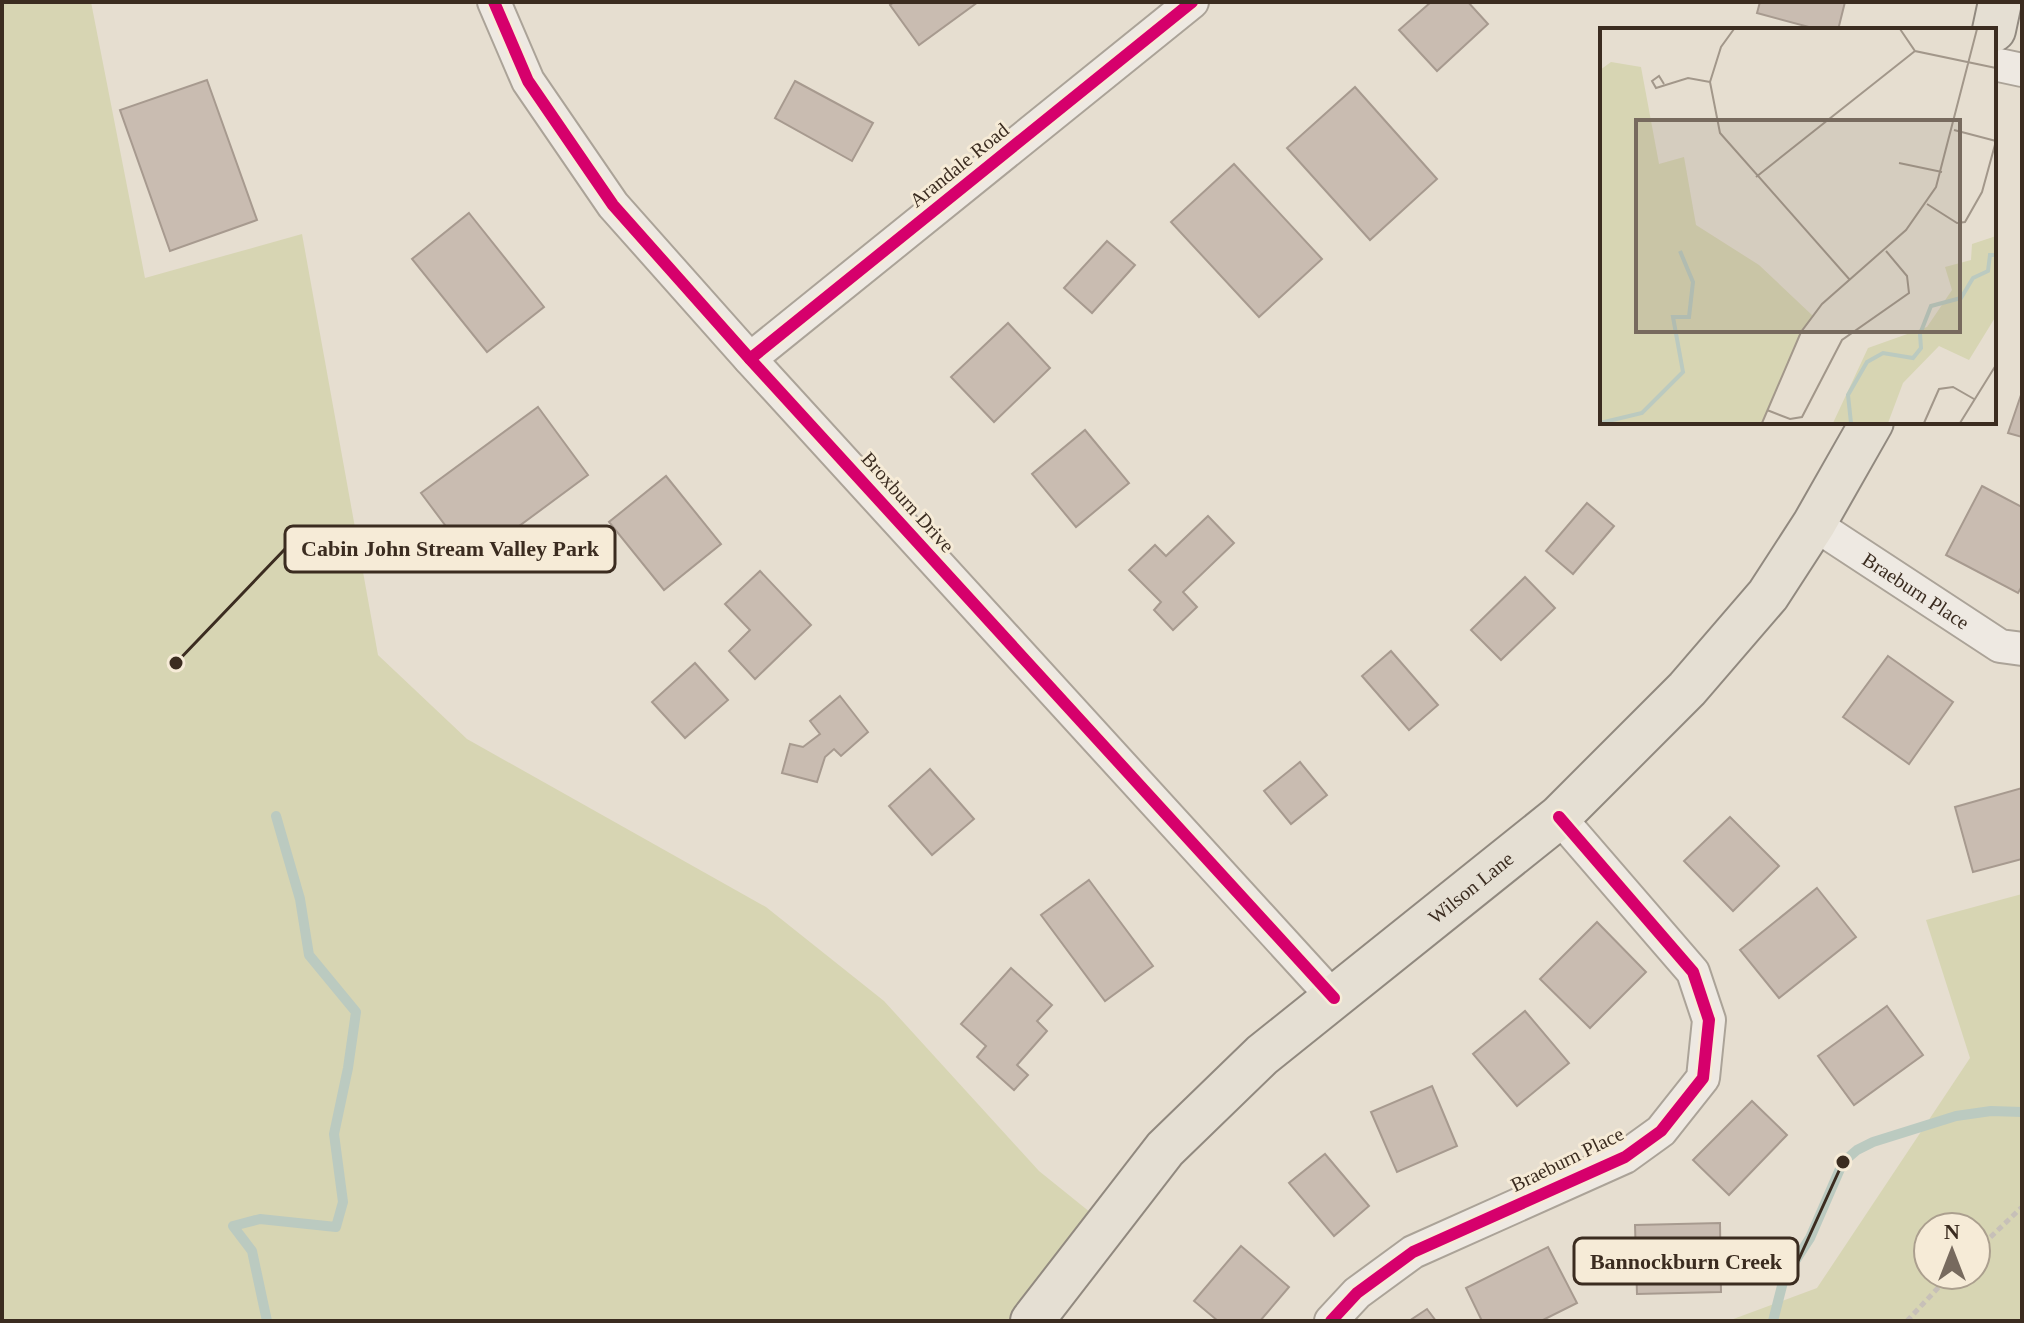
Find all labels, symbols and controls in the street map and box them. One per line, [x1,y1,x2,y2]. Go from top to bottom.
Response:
inset map [1600,28,1996,424]
street label: Arandale Road [905,119,1013,211]
street label: Broxburn Drive [857,447,959,557]
callout: Cabin John Stream Valley Park [285,526,615,572]
text: Cabin John Stream Valley Park [301,536,600,561]
street label: Braeburn Place [1859,548,1973,634]
street label: Wilson Lane [1424,847,1518,928]
street label: Braeburn Place [1507,1122,1627,1196]
north arrow [1912,1211,1992,1291]
text: N [1944,1219,1960,1244]
callout: Bannockburn Creek [1574,1238,1798,1284]
text: Bannockburn Creek [1590,1249,1783,1274]

